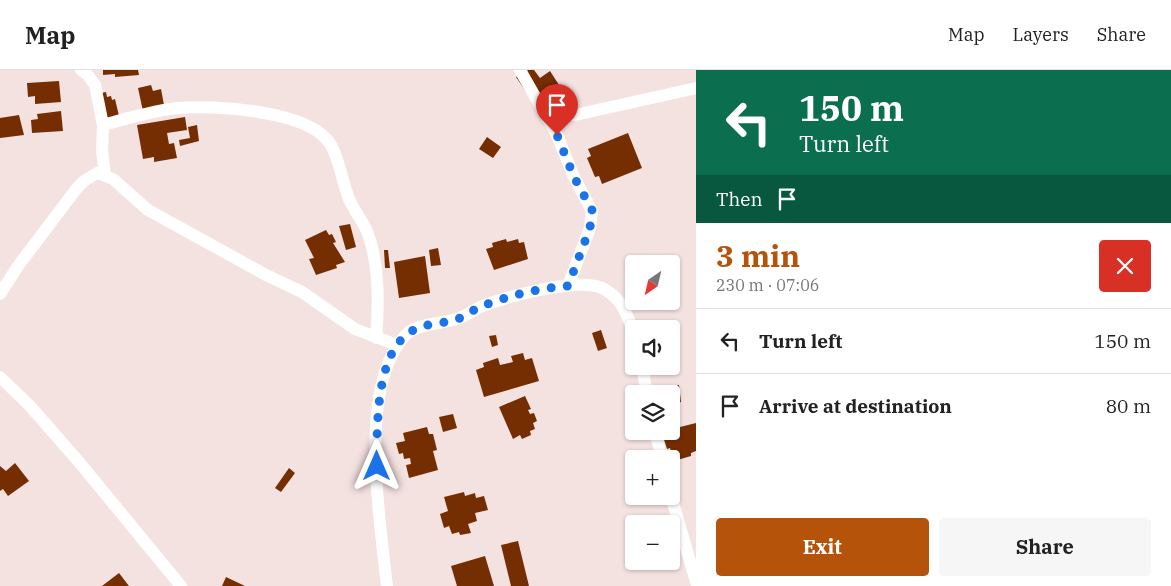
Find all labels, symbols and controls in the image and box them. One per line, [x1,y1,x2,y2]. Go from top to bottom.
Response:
text: Map [25,19,75,51]
text: Map [948,23,985,46]
text: Layers [1013,23,1069,46]
text: Share [1097,23,1146,46]
pin [536,84,578,135]
text: 150 m [799,85,904,131]
icon: left [716,90,781,155]
icon: arrive [543,91,571,119]
text: Turn left [799,129,889,158]
icon: arrive [773,185,801,213]
text: Then [716,187,763,211]
text: 3 min [716,236,800,275]
button: close [1099,240,1151,292]
north arrow [625,255,680,310]
map controls [625,255,680,570]
text: 230 m · 07:06 [716,275,819,295]
button: sound [625,320,680,375]
icon: left [716,327,744,355]
text: Turn left [759,329,842,353]
text: 150 m [1094,329,1151,353]
button: layers [625,385,680,440]
icon: arrive [716,392,744,420]
text: Arrive at destination [759,394,952,418]
text: 80 m [1106,394,1151,418]
position arrow [350,439,402,491]
button: + [625,450,680,505]
button: − [625,515,680,570]
button: Exit [716,518,929,576]
button: Share [939,518,1151,576]

